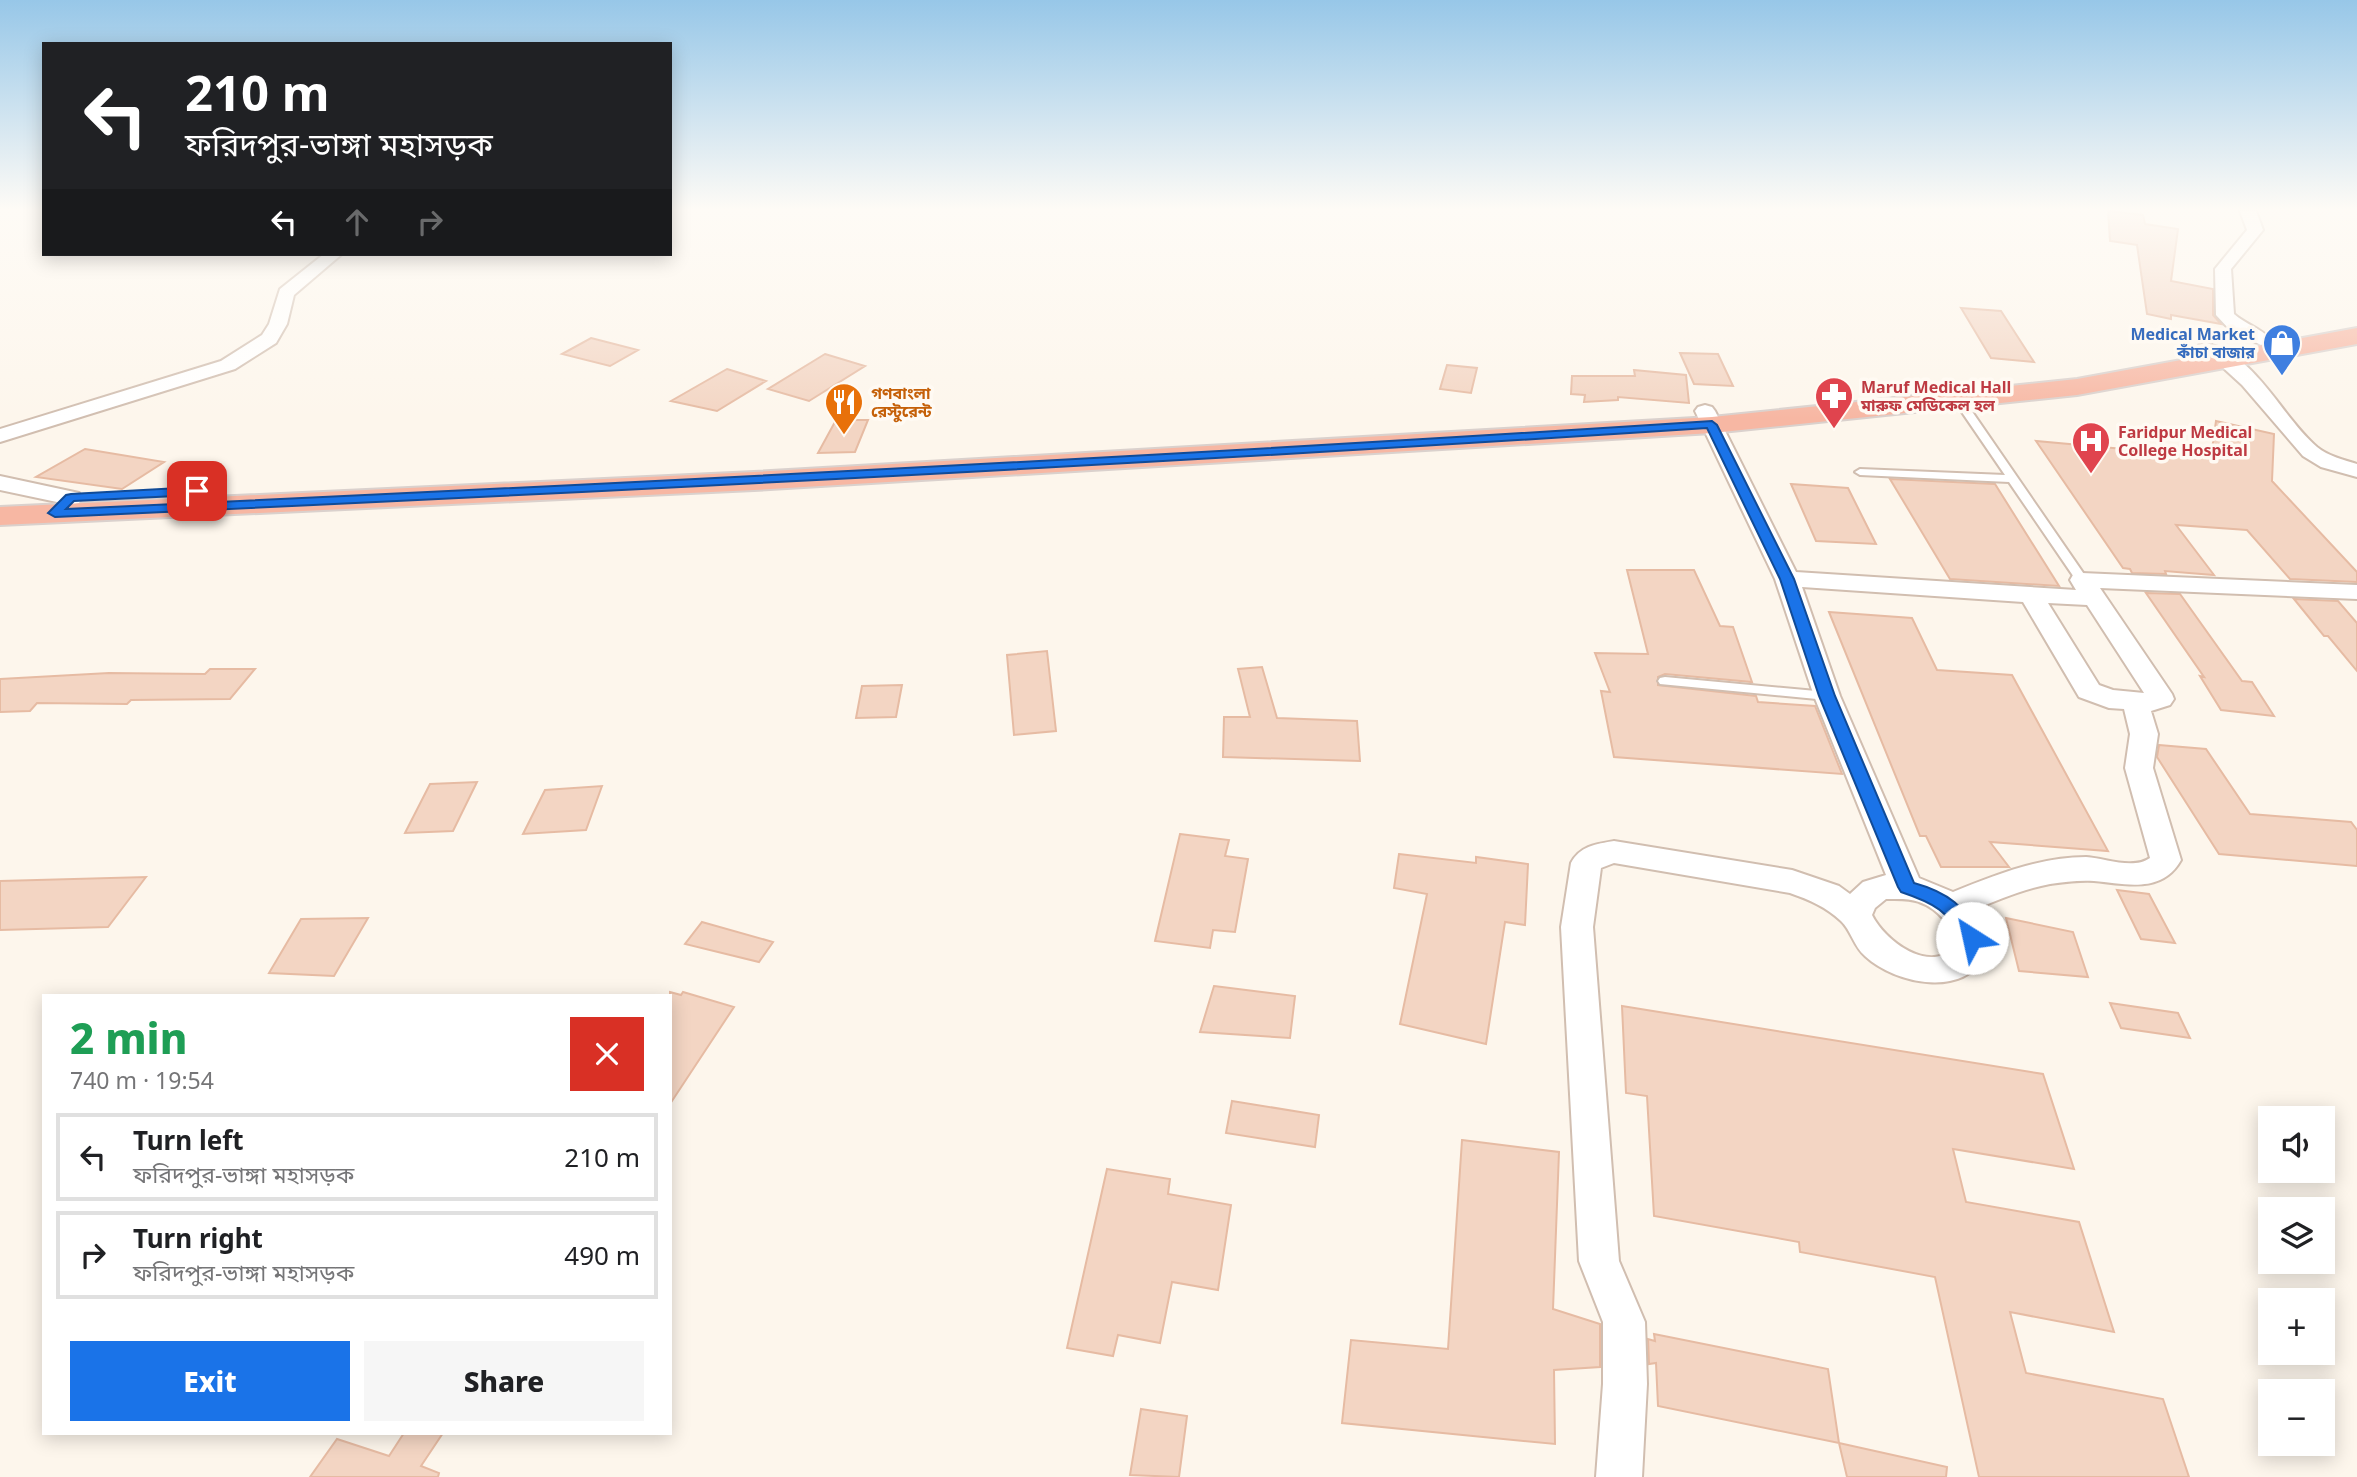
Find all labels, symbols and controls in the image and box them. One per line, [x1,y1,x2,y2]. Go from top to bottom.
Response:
text: 210 m [185,59,330,125]
icon: left [70,70,161,161]
text: ফরিদপুর-ভাঙ্গা মহাসড়ক [185,122,493,165]
icon: left [265,203,303,241]
icon: ahead [338,203,376,241]
icon: right [411,203,449,241]
shop icon: Medical Market কাঁচা বাজার [2261,322,2303,377]
place label: Medical Market কাঁচা বাজার [2130,323,2255,363]
pharmacy icon: Maruf Medical Hall মারুফ মেডিকেল হল [1813,375,1855,430]
place label: Maruf Medical Hall মারুফ মেডিকেল হল [1860,376,2011,416]
restaurant icon: গণবাংলা রেস্টুরেন্ট [823,381,865,436]
place label: গণবাংলা রেস্টুরেন্ট [871,382,932,423]
hospital icon: Faridpur Medical College Hospital [2070,420,2112,475]
place label: Faridpur Medical College Hospital [2118,421,2252,461]
pin [167,461,227,521]
icon: arrive [178,472,216,510]
position arrow [1935,901,2009,975]
text: 2 min [70,1009,187,1066]
button: close [570,1017,644,1091]
text: 740 m · 19:54 [70,1064,214,1096]
map controls [2258,1106,2335,1456]
button: sound [2258,1106,2335,1183]
text: Turn left [133,1122,244,1158]
icon: left [74,1138,112,1176]
text: 210 m [564,1139,640,1175]
text: ফরিদপুর-ভাঙ্গা মহাসড়ক [133,1158,354,1190]
button: layers [2258,1197,2335,1274]
text: Turn right [133,1220,263,1256]
icon: right [74,1236,112,1274]
text: 490 m [564,1237,640,1273]
text: ফরিদপুর-ভাঙ্গা মহাসড়ক [133,1256,354,1288]
button: + [2258,1288,2335,1365]
button: Exit [70,1341,350,1421]
button: Share [364,1341,644,1421]
button: − [2258,1379,2335,1456]

